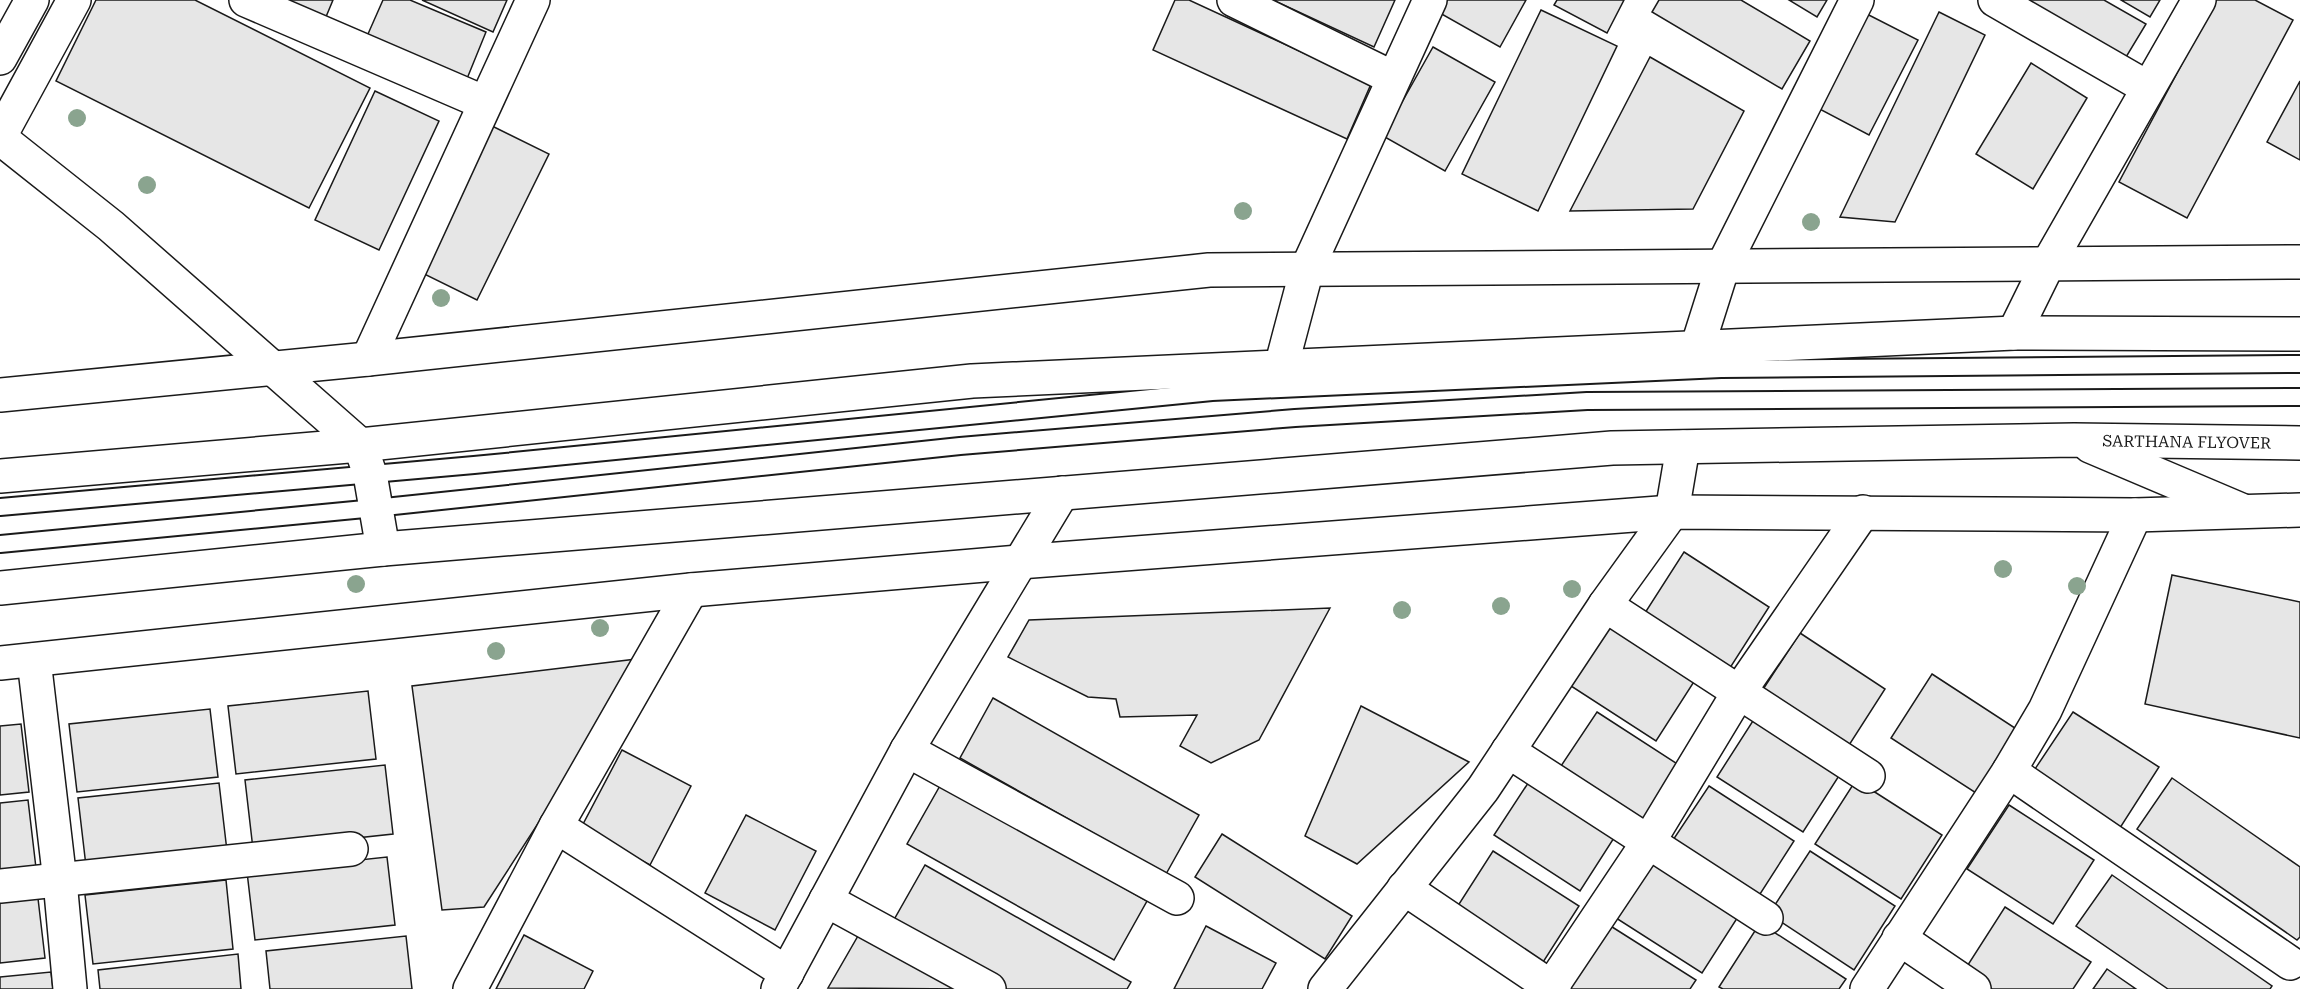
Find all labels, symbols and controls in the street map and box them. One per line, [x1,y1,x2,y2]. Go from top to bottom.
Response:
street label: SARTHANA FLYOVER [2102,431,2271,452]

